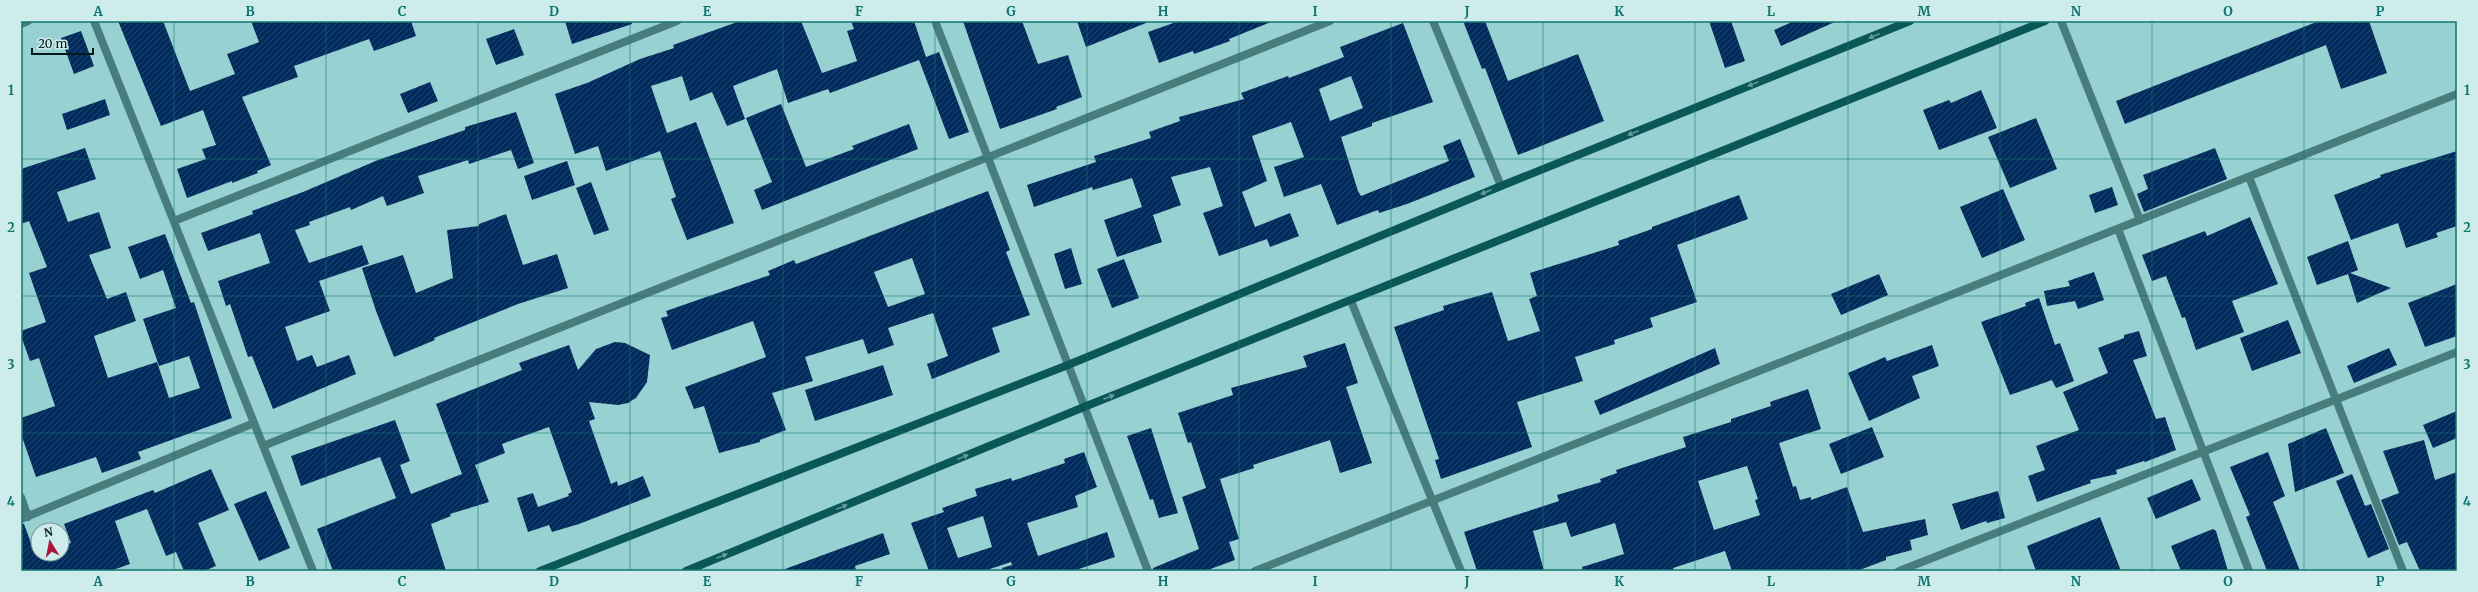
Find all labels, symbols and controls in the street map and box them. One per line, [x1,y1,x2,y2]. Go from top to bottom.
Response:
text: A [92,3,103,20]
text: B [245,3,255,20]
text: C [398,3,407,20]
text: D [549,3,559,20]
text: E [703,3,712,20]
text: F [855,3,863,20]
text: G [1006,3,1016,20]
text: H [1158,3,1169,20]
text: I [1312,3,1318,20]
text: J [1463,3,1470,20]
text: K [1614,3,1624,20]
text: L [1767,3,1776,20]
text: M [1917,3,1931,20]
text: N [2071,3,2082,20]
text: O [2223,3,2233,20]
text: P [2376,3,2385,20]
scale bar [32,30,93,56]
one-way arrow [1868,33,1880,39]
text: 20 m [38,36,67,51]
text: 1 [8,82,14,99]
one-way arrow [1747,82,1759,88]
text: 1 [2464,82,2470,99]
one-way arrow [1626,130,1638,136]
one-way arrow [1481,189,1492,195]
text: 2 [7,219,15,236]
text: 2 [2463,219,2471,236]
text: 3 [7,356,15,373]
text: 3 [2463,356,2471,373]
one-way arrow [1103,394,1115,400]
one-way arrow [957,454,968,460]
text: 4 [7,493,16,510]
text: 4 [2463,493,2472,510]
one-way arrow [837,503,849,509]
north arrow [30,522,70,562]
text: N [43,524,54,540]
one-way arrow [717,553,728,559]
text: A [92,573,103,590]
text: B [245,573,255,590]
text: C [398,573,407,590]
text: D [549,573,559,590]
text: E [703,573,712,590]
text: F [855,573,863,590]
text: G [1006,573,1016,590]
text: H [1158,573,1169,590]
text: I [1312,573,1318,590]
text: J [1463,573,1470,590]
text: K [1614,573,1624,590]
text: L [1767,573,1776,590]
text: M [1917,573,1931,590]
text: N [2071,573,2082,590]
text: O [2223,573,2233,590]
text: P [2376,573,2385,590]

